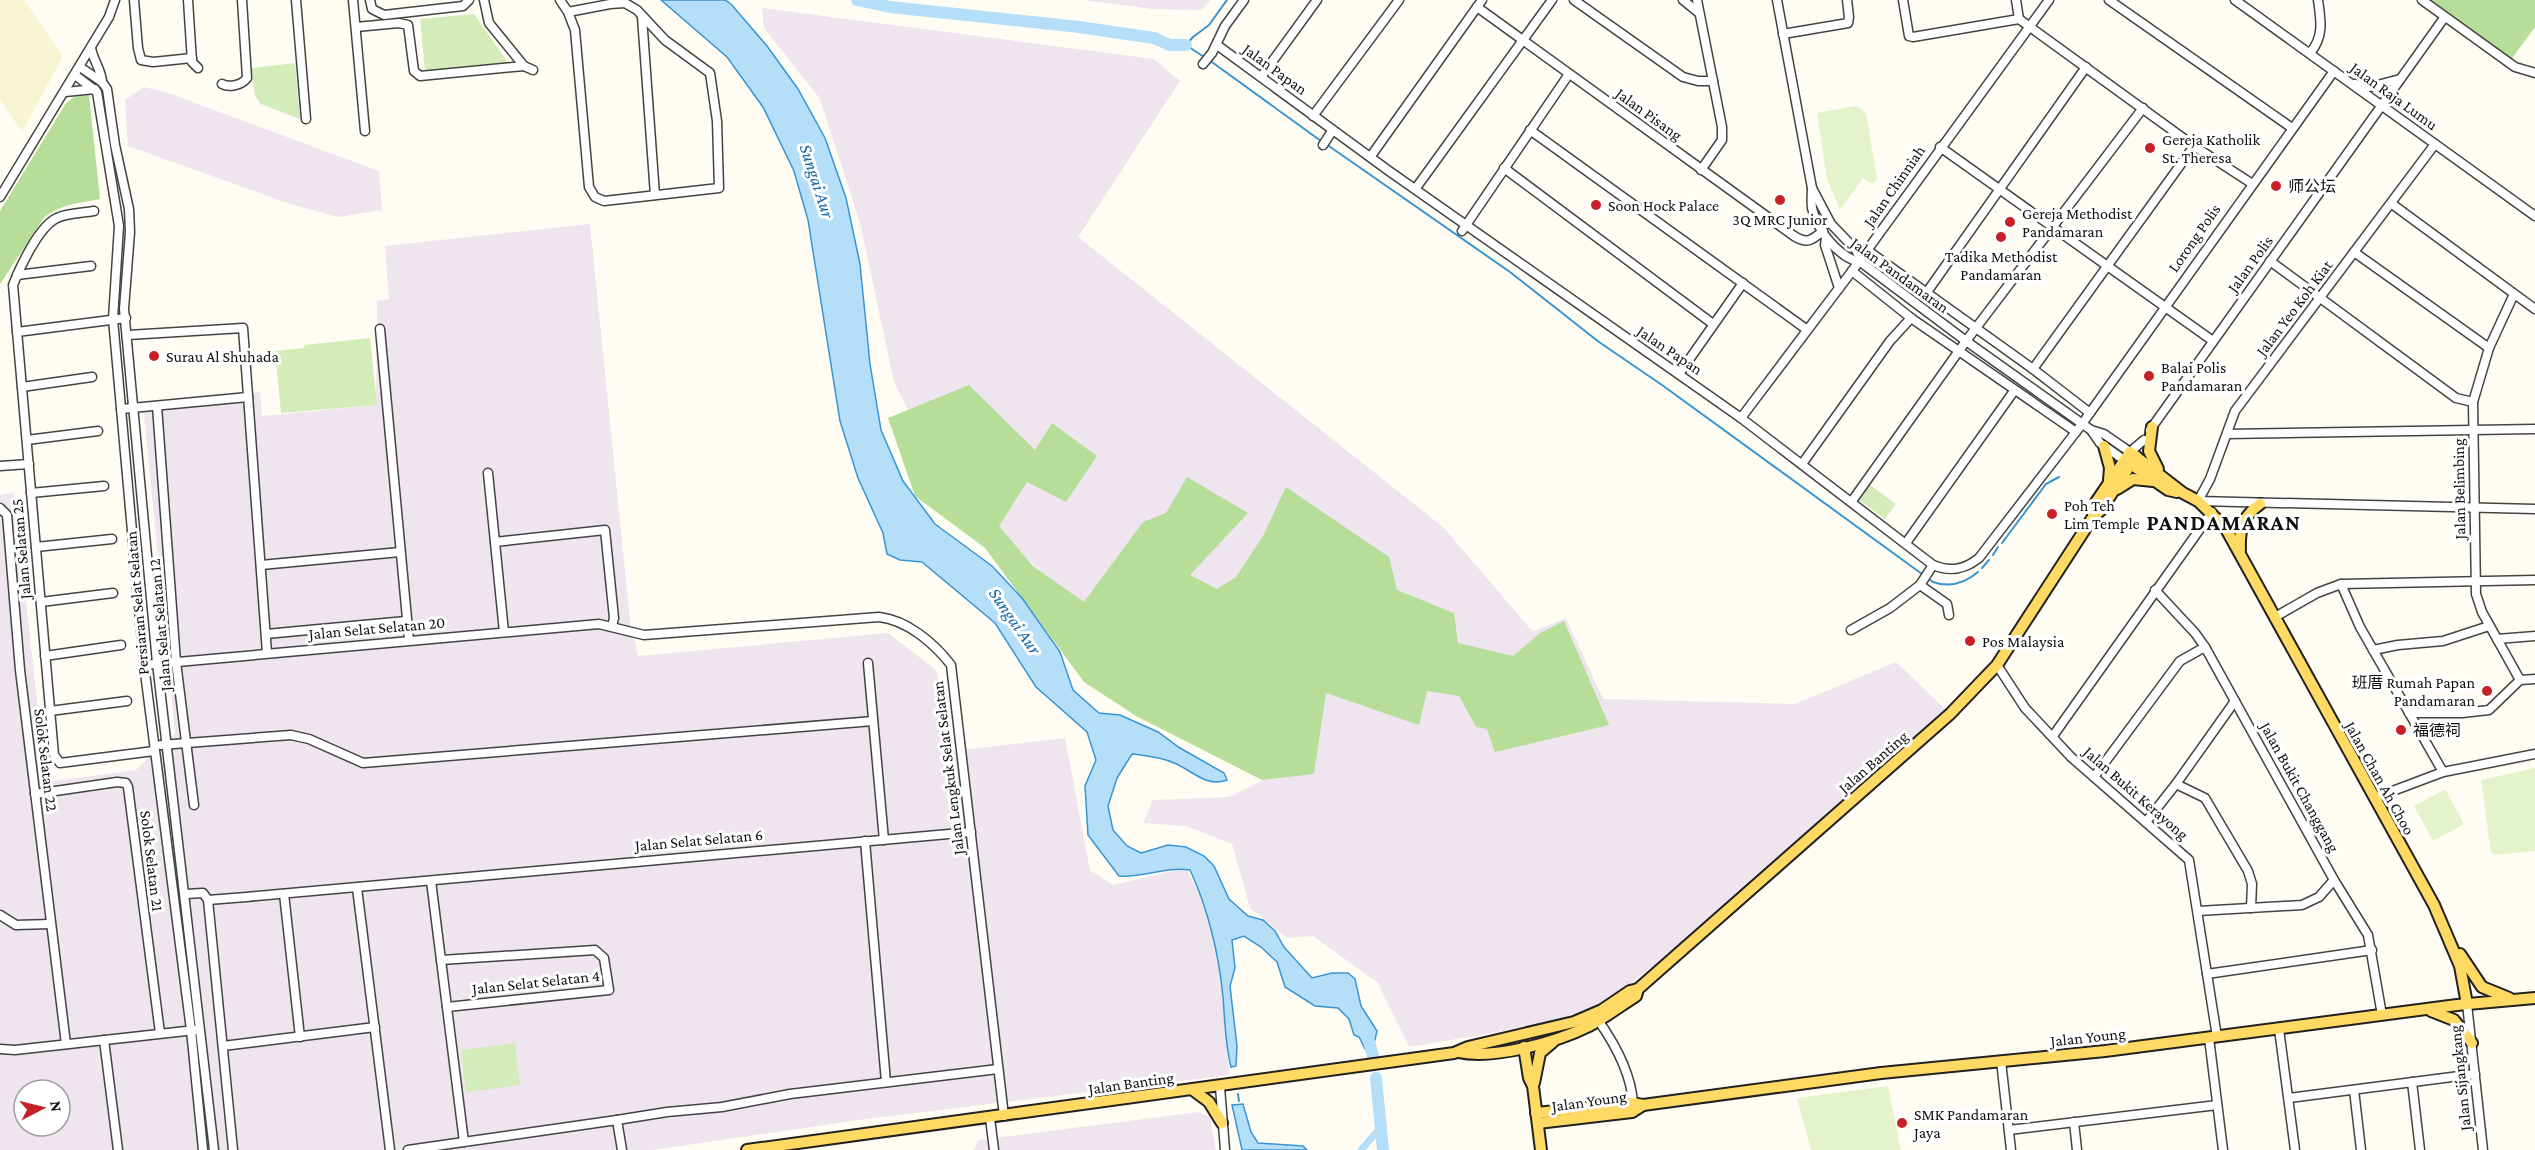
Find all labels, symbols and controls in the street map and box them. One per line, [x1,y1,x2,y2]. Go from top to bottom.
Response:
street label: Jalan Papan [1237,39,1311,99]
street label: Jalan Raja Lumu [2345,58,2441,134]
street label: Jalan Pisang [1610,83,1686,145]
place label: Gereja Katholik St. Theresa [2162,131,2261,166]
marker: Gereja Katholik St. Theresa [2143,141,2157,155]
water label: Sungai Aur [796,142,839,221]
street label: Jalan Chinniah [1859,142,1929,232]
place label: 师公坛 [2288,178,2336,195]
marker: 师公坛 [2269,179,2283,193]
marker: 3Q MRC Junior [1773,193,1787,207]
place label: Soon Hock Palace [1608,197,1719,214]
marker: Soon Hock Palace [1589,198,1603,212]
street label: Lorong Polis [2164,201,2224,276]
place label: Gereja Methodist Pandamaran [2022,205,2133,240]
place label: 3Q MRC Junior [1732,211,1828,229]
marker: Gereja Methodist Pandamaran [2003,215,2017,229]
marker: Tadika Methodist Pandamaran [1994,230,2008,244]
street label: Jalan Polis [2223,232,2277,298]
street label: Jalan Pandamaran [1846,233,1952,317]
place label: Tadika Methodist Pandamaran [1945,248,2058,283]
street label: Jalan Yeo Koh Kiat [2251,256,2337,361]
street label: Jalan Papan [1632,321,1706,379]
place label: Surau Al Shuhada [166,348,280,365]
marker: Surau Al Shuhada [147,349,161,363]
place label: Balai Polis Pandamaran [2161,359,2243,394]
marker: Balai Polis Pandamaran [2142,369,2156,383]
street label: Jalan Belimbing [2450,438,2469,542]
place label: Poh Teh Lim Temple [2064,497,2140,533]
street label: Jalan Selatan 25 [8,498,35,602]
marker: Poh Teh Lim Temple [2045,507,2059,521]
district label: PANDAMARAN [2146,510,2302,535]
street label: Persiaran Selat Selatan [122,530,152,676]
street label: Jalan Selat Selatan 12 [146,558,175,694]
water label: Sungai Aur [985,584,1046,659]
street label: Jalan Selat Selatan 20 [306,614,446,644]
place label: Pos Malaysia [1982,633,2065,651]
marker: Pos Malaysia [1963,634,1977,648]
place label: 班厝 Rumah Papan Pandamaran [2351,674,2475,709]
street label: Jalan Lengkuk Selat Selatan [929,680,968,858]
marker: 班厝 Rumah Papan Pandamaran [2480,684,2494,698]
street label: Solok Selatan 22 [31,707,61,813]
street label: Jalan Bukit Changgang [2255,717,2343,856]
street label: Jalan Chan Ah Choo [2340,717,2418,838]
place label: 福德祠 [2413,722,2461,739]
marker: 福德祠 [2394,723,2408,737]
street label: Jalan Banting [1833,727,1912,799]
street label: Jalan Bukit Kerayong [2078,742,2192,844]
street label: Solok Selatan 21 [137,810,167,912]
street label: Jalan Selat Selatan 6 [632,826,764,855]
street label: Jalan Selat Selatan 4 [469,967,601,998]
street label: Jalan Sijangkang [2446,1024,2475,1134]
street label: Jalan Young [2048,1025,2127,1051]
street label: Jalan Banting [1085,1069,1175,1099]
north arrow [12,1078,72,1138]
street label: Jalan Young [1548,1087,1628,1116]
text: N [47,1100,66,1113]
place label: SMK Pandamaran Jaya [1912,1106,2029,1142]
marker: SMK Pandamaran Jaya [1895,1116,1909,1130]

